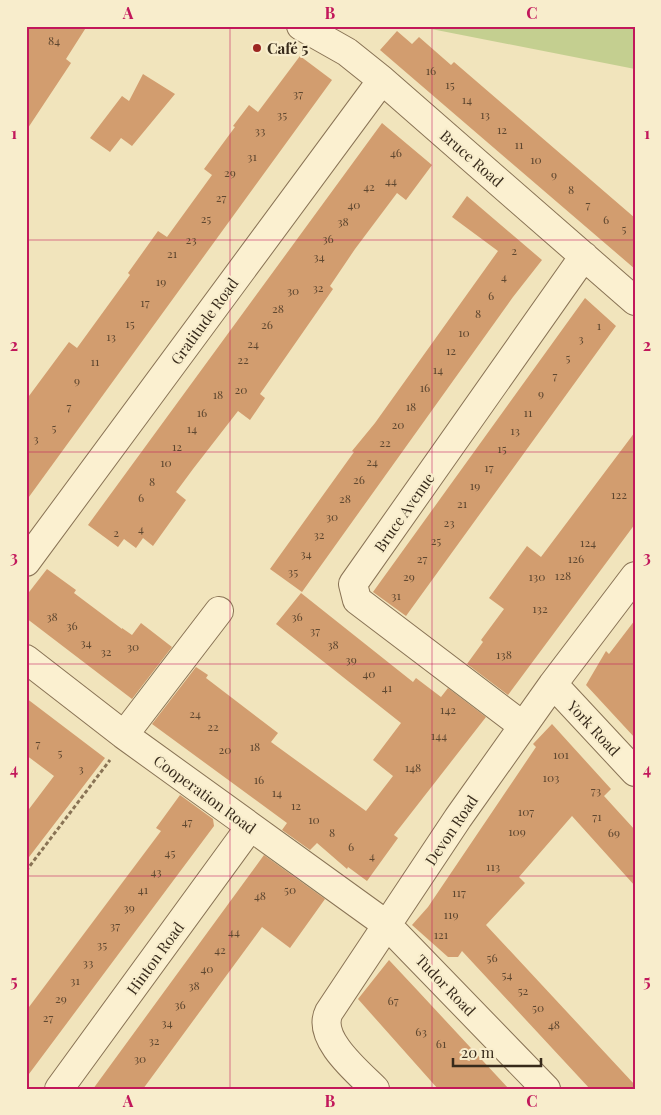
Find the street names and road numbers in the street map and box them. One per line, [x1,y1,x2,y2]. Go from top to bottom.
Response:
street label: Bruce Road [436,125,508,191]
street label: Gratitude Road [166,273,242,368]
street label: Bruce Avenue [369,468,439,556]
street label: York Road [563,695,625,760]
street label: Cooperation Road [150,750,260,838]
street label: Devon Road [420,791,482,869]
street label: Hinton Road [122,917,188,998]
street label: Tudor Road [412,950,481,1020]

